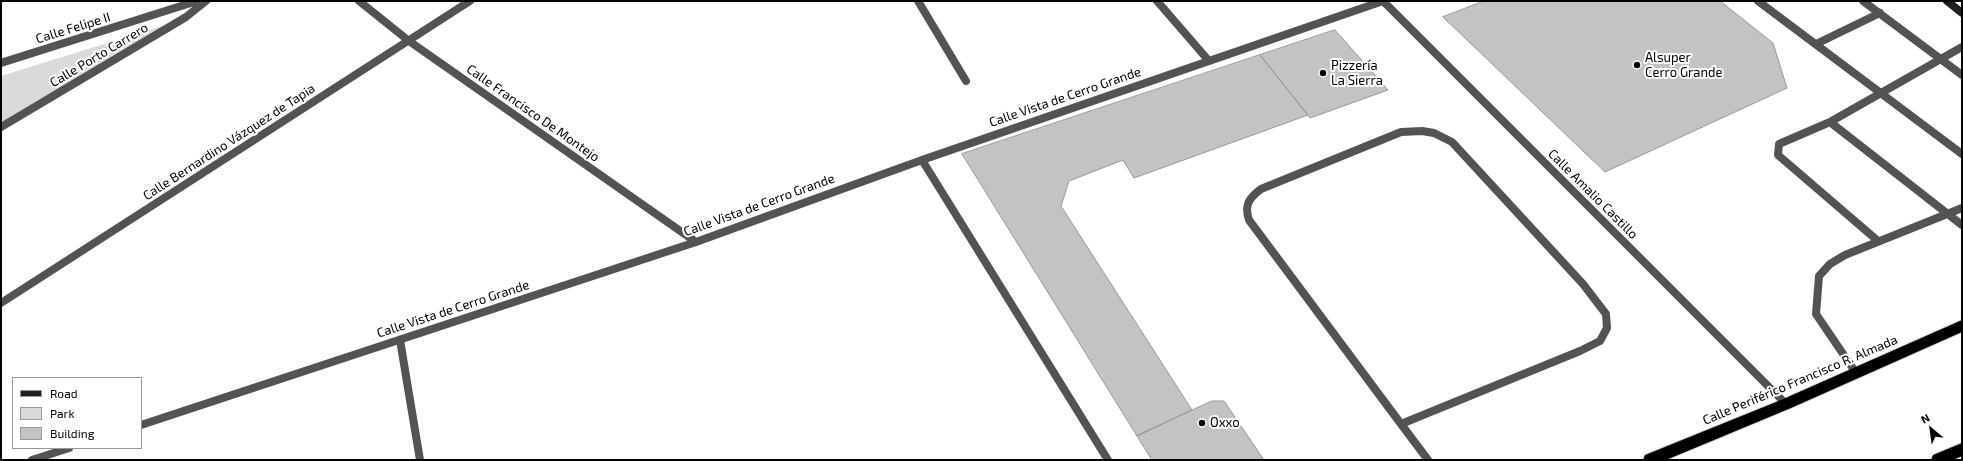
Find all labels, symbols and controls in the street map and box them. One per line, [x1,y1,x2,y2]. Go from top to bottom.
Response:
street label: Calle Felipe II [34,9,112,47]
street label: Calle Porto Carrero [47,20,151,90]
place label: Alsuper Cerro Grande [1645,50,1722,81]
place label: Pizzería La Sierra [1331,58,1383,89]
marker: Alsuper Cerro Grande [1632,60,1642,70]
street label: Calle Francisco De Montejo [463,61,603,165]
street label: Calle Vista de Cerro Grande [987,64,1143,130]
marker: Pizzería La Sierra [1318,68,1328,78]
street label: Calle Bernardino Vázquez de Tapia [140,80,318,204]
street label: Calle Amalio Castillo [1545,146,1641,242]
street label: Calle Vista de Cerro Grande [681,170,837,240]
street label: Calle Vista de Cerro Grande [375,277,531,341]
street label: Calle Periférico Francisco R. Almada [1700,332,1900,428]
legend [12,377,142,449]
text: Road [50,386,78,400]
text: Park [50,406,75,420]
north arrow [1911,409,1951,449]
text: N [1918,410,1932,426]
place label: Oxxo [1210,415,1240,431]
marker: Oxxo [1197,418,1207,428]
text: Building [50,426,94,440]

